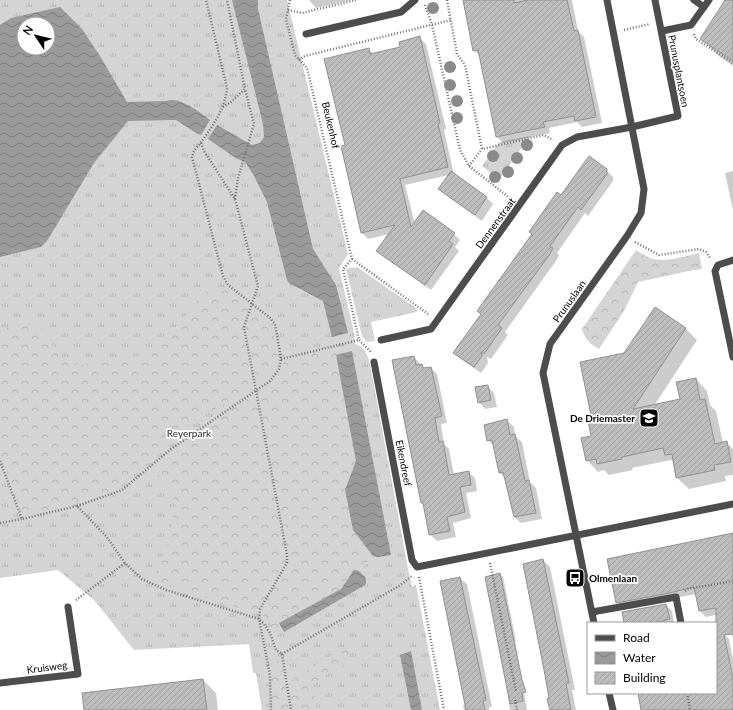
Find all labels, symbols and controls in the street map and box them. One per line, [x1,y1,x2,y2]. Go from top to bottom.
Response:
north arrow [16,16,56,56]
text: N [20,23,35,37]
street label: Prunusplantsoen [666,34,692,108]
street label: Beukenhof [320,100,342,150]
street label: Dennenstraat [473,195,518,251]
street label: Prunuslaan [550,278,588,324]
school or university icon: De Driemaster [638,407,660,429]
place label: De Driemaster [570,412,635,424]
park label: Reyerpark [167,427,212,439]
street label: Eikendreef [394,439,414,488]
bus stop icon: Olmenlaan [564,567,586,589]
place label: Olmenlaan [589,572,637,584]
legend [587,622,717,694]
text: Road [623,630,650,645]
text: Water [623,650,656,665]
street label: Kruisweg [26,659,68,675]
text: Building [623,670,666,685]

